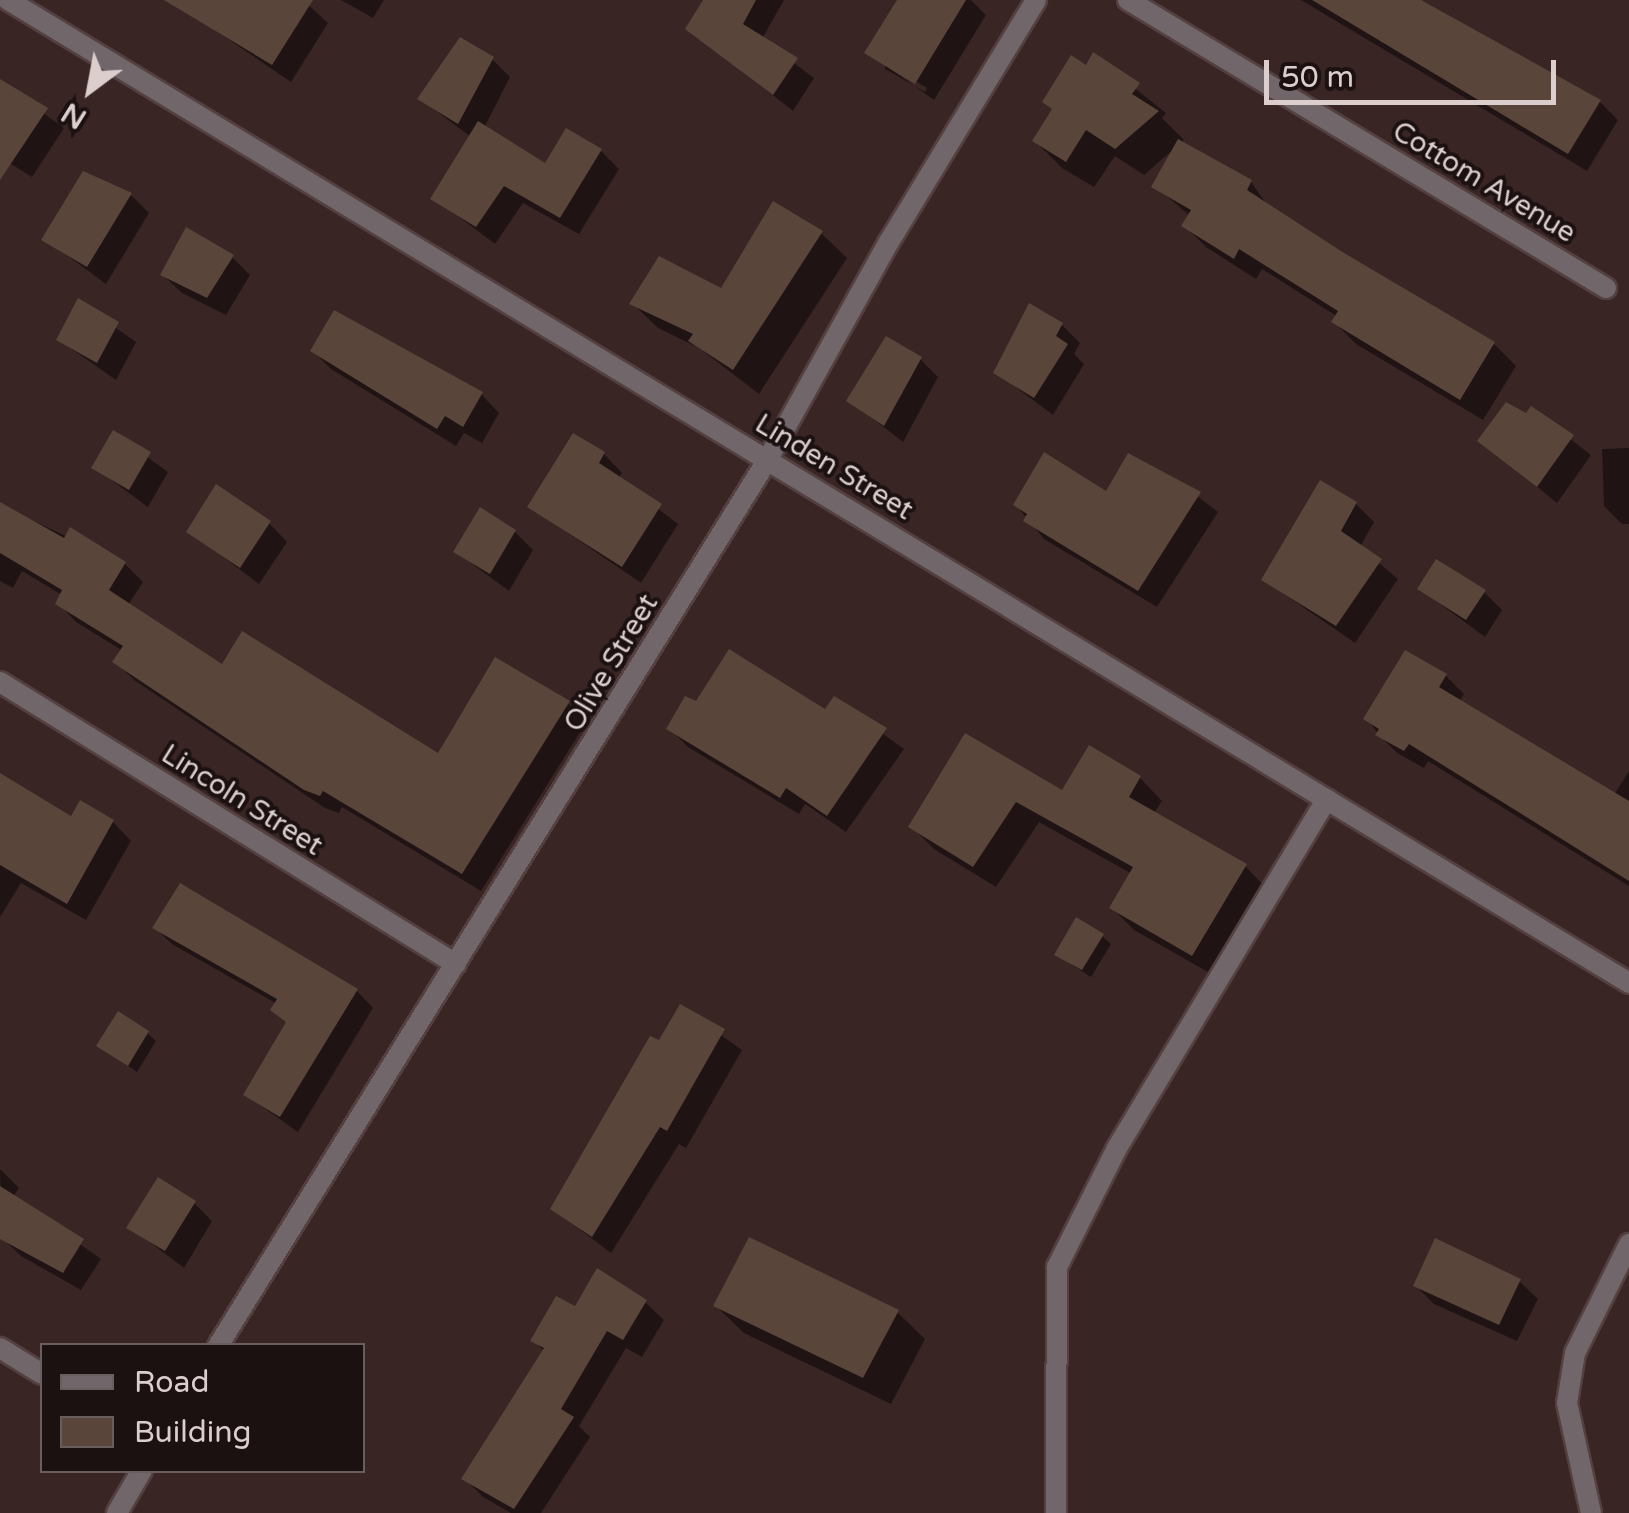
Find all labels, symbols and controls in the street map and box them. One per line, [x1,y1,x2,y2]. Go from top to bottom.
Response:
north arrow [40,40,140,140]
scale bar [1269,40,1562,102]
text: 50 m [1281,59,1354,96]
text: N [56,95,93,136]
street label: Cottom Avenue [1386,114,1582,250]
street label: Linden Street [749,407,919,527]
street label: Olive Street [557,588,665,738]
street label: Lincoln Street [155,737,329,863]
legend [40,1343,365,1473]
text: Road [134,1364,209,1401]
text: Building [134,1414,251,1451]

